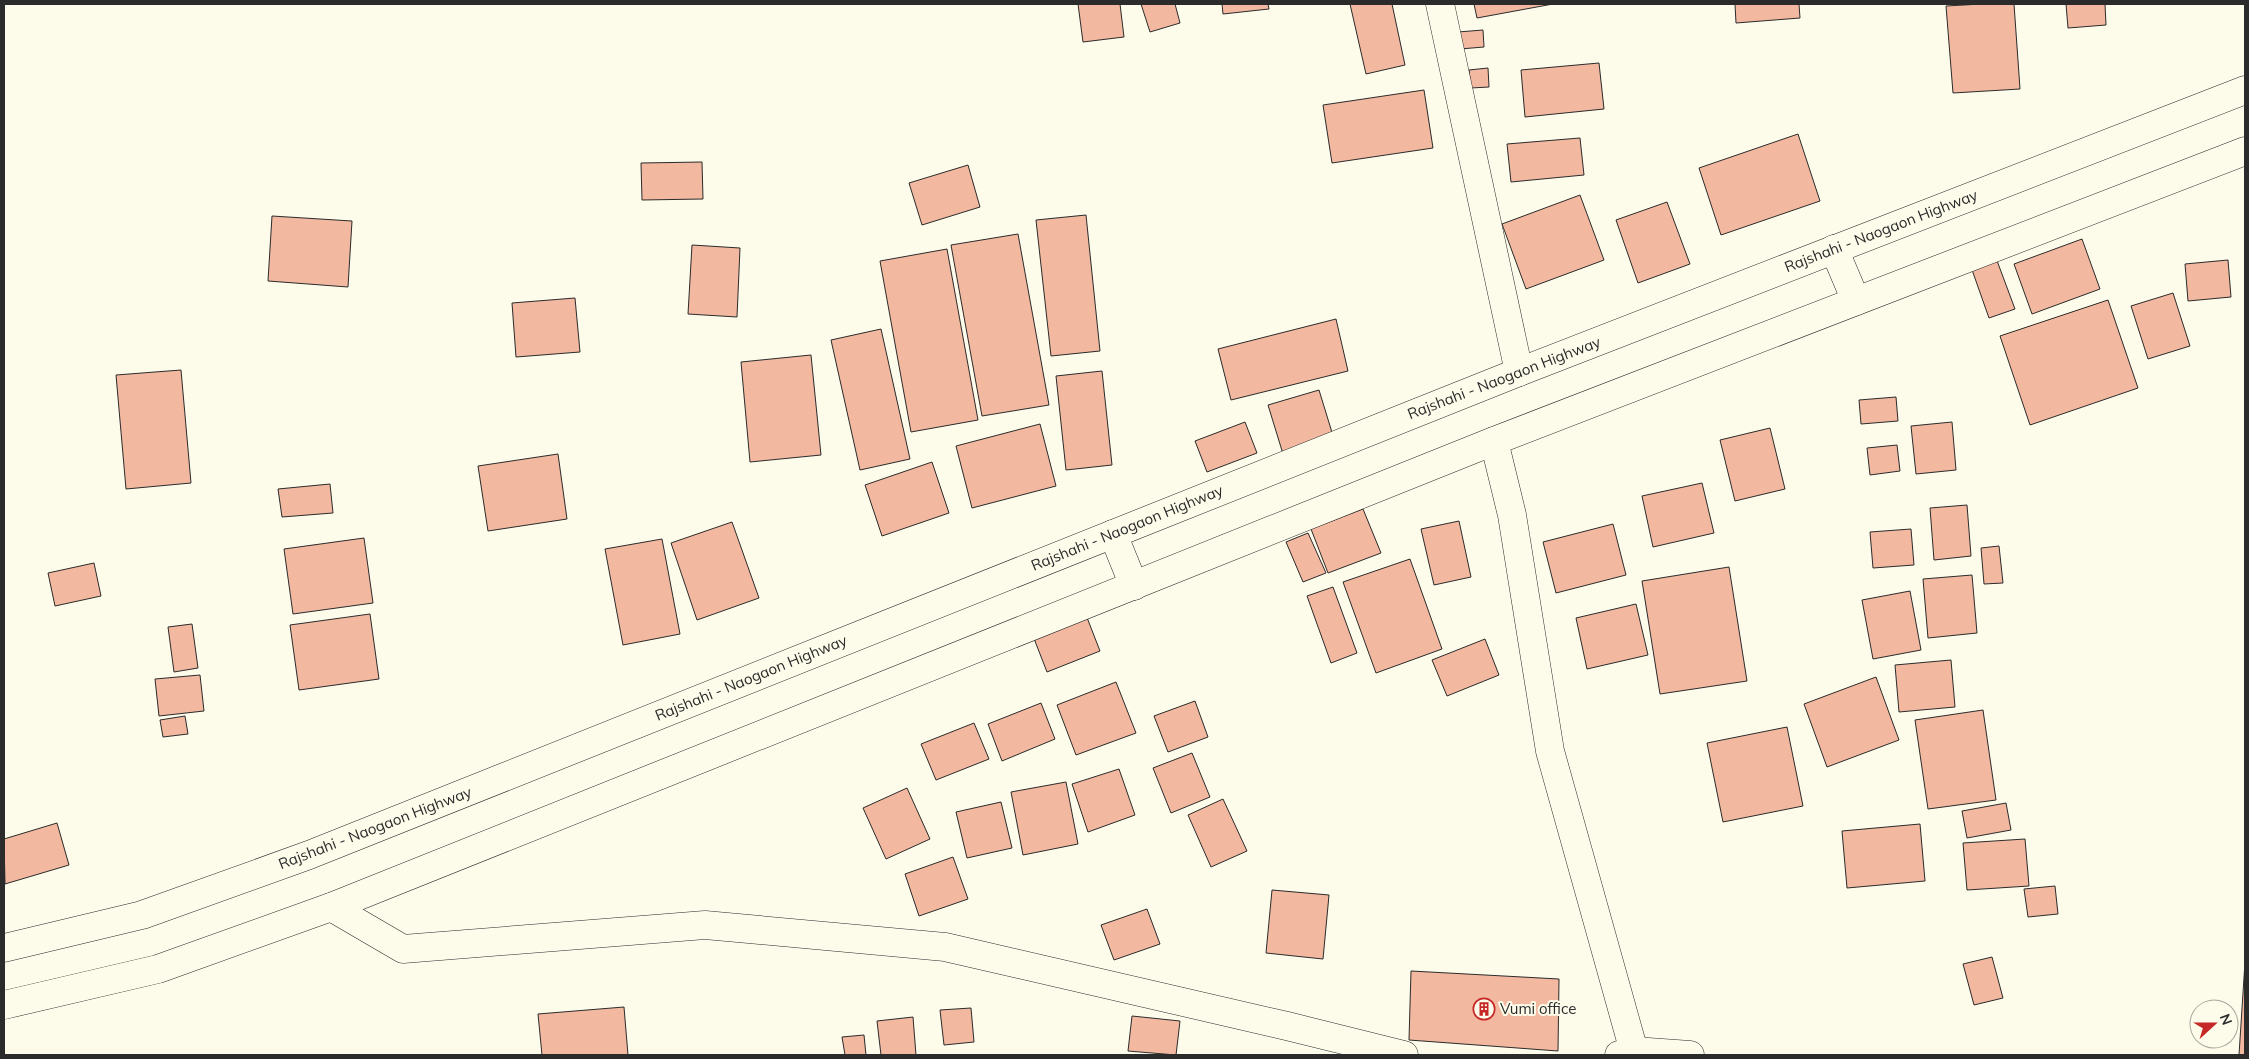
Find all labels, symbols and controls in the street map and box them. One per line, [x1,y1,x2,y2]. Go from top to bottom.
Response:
street label: Rajshahi - Naogaon Highway [1782,185,1980,276]
street label: Rajshahi - Naogaon Highway [1405,332,1603,423]
street label: Rajshahi - Naogaon Highway [1028,480,1226,575]
street label: Rajshahi - Naogaon Highway [652,630,850,725]
street label: Rajshahi - Naogaon Highway [276,782,474,873]
building icon: Vumi office [1472,997,1496,1021]
place label: Vumi office [1500,999,1576,1018]
north arrow [2189,999,2239,1049]
text: N [2216,1011,2236,1028]

